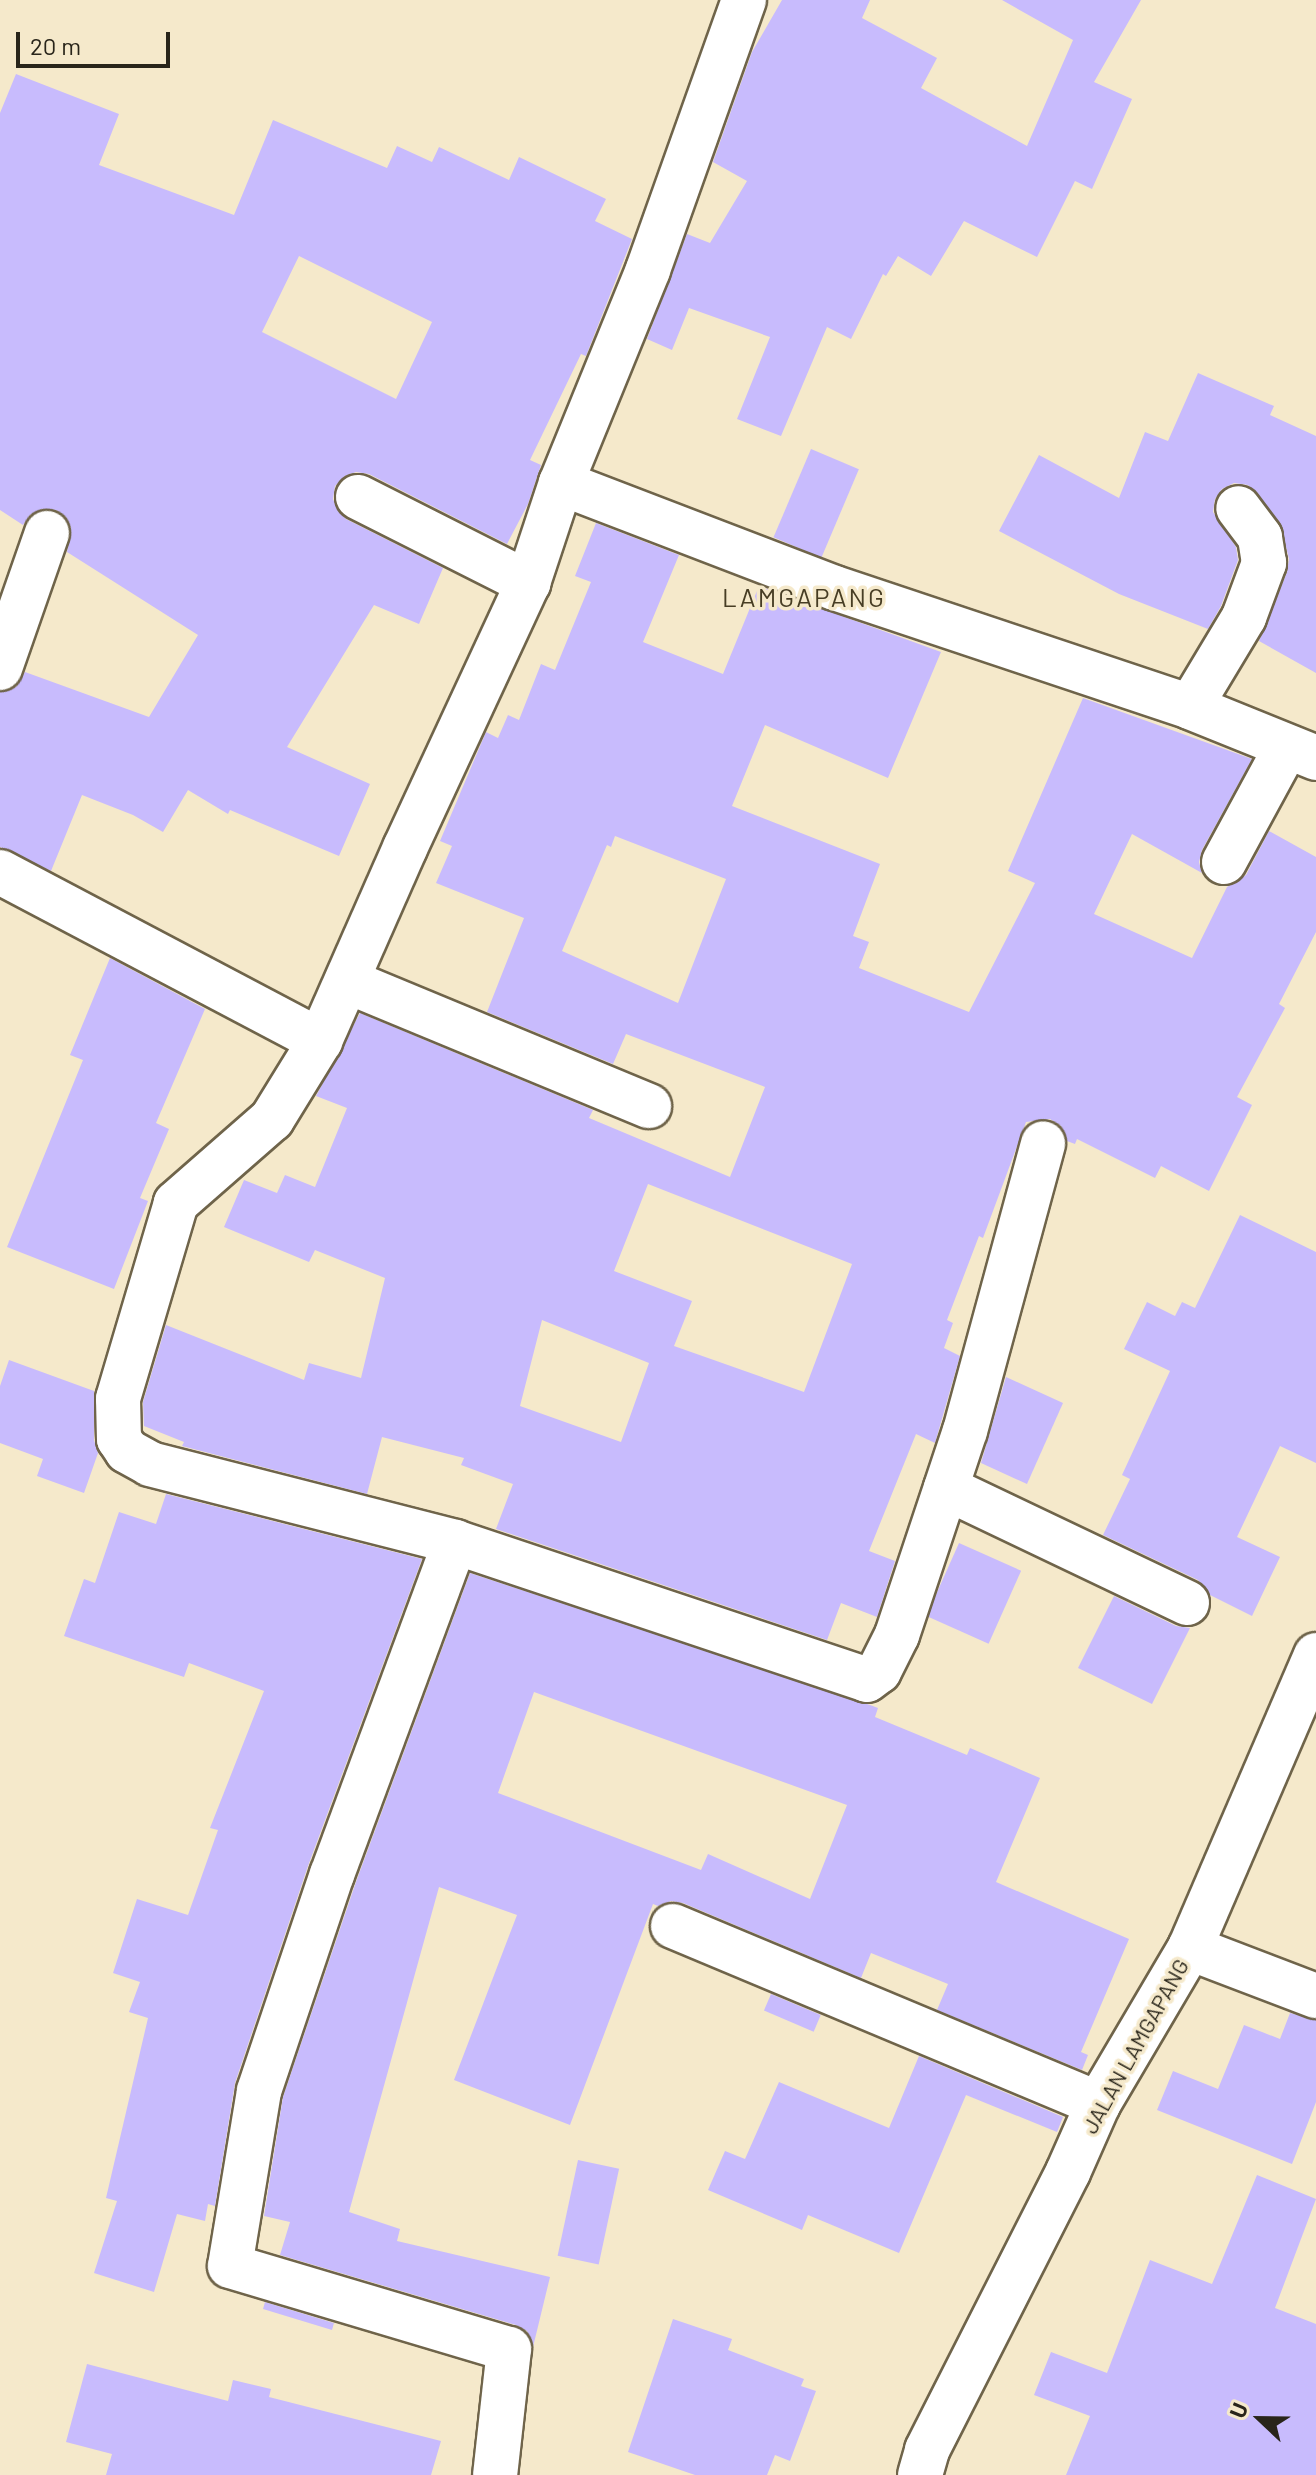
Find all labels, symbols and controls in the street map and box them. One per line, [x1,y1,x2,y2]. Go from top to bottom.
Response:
scale bar [20,16,174,66]
text: 20 m [30,31,81,60]
district label: LAMGAPANG [722,581,886,613]
street label: JALAN LAMGAPANG [1076,1954,1194,2138]
north arrow [1220,2379,1300,2459]
text: U [1223,2399,1252,2421]

